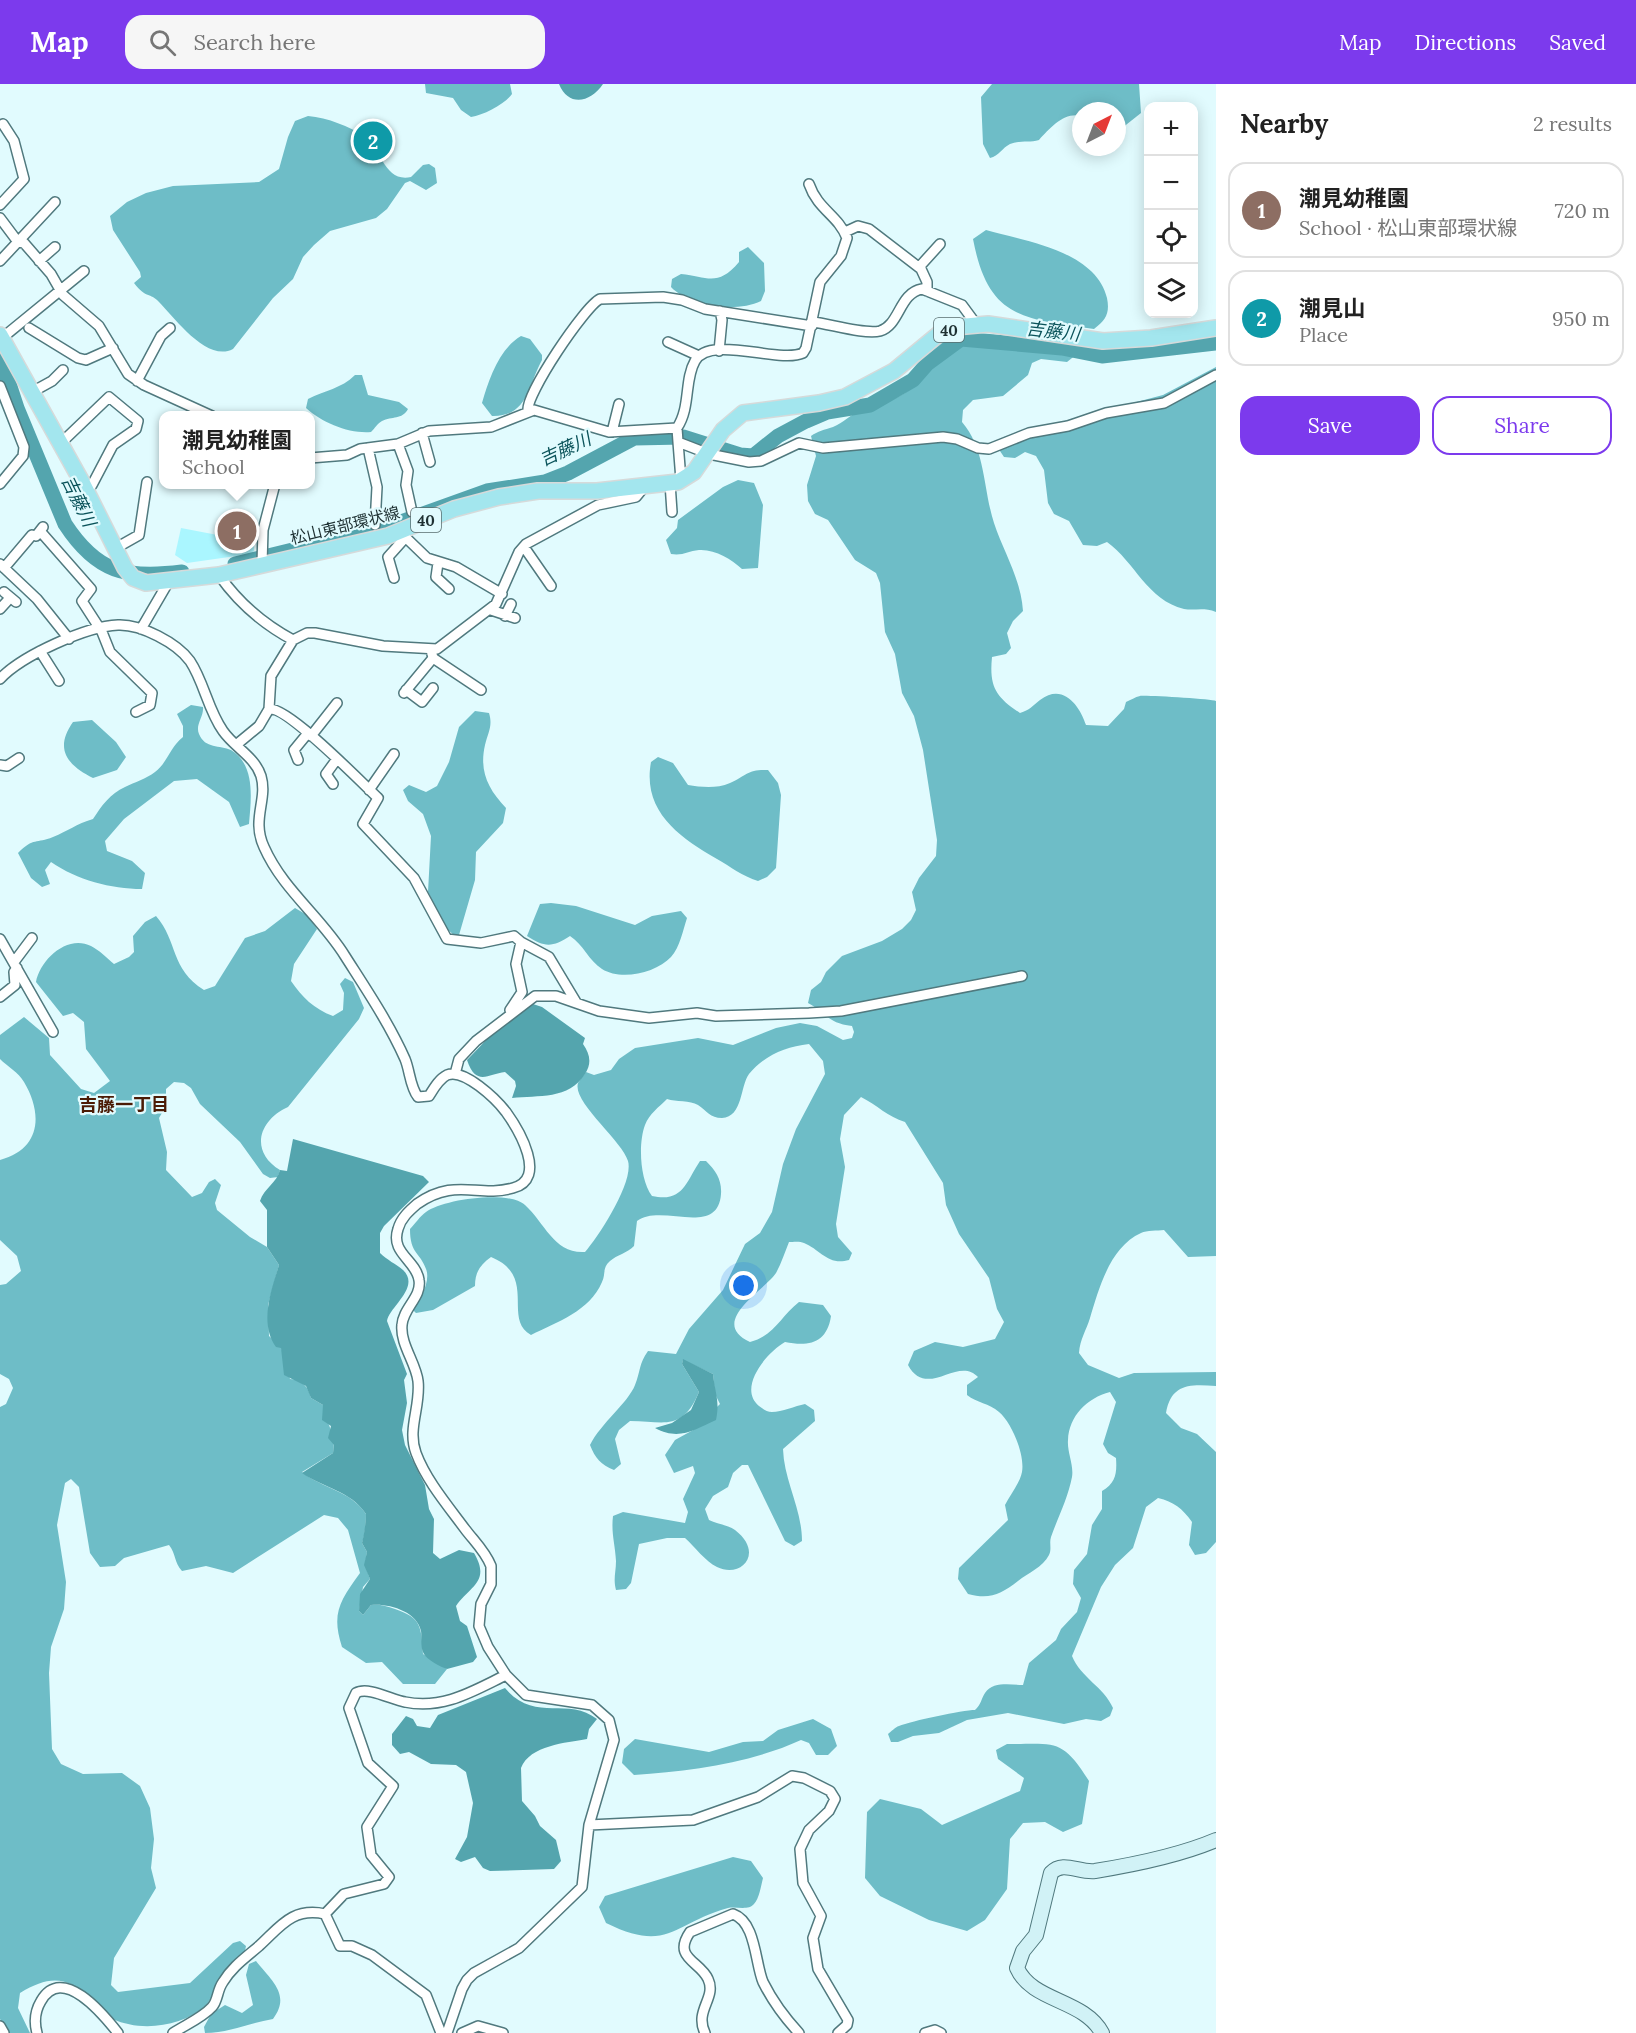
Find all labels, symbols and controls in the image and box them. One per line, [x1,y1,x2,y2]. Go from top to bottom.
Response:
search box [125,15,545,69]
text: Map [30,24,89,60]
icon: search [146,26,179,59]
text: Search here [194,28,316,56]
text: Map [1339,29,1382,56]
text: Directions [1415,29,1516,56]
text: Saved [1549,29,1606,56]
north arrow [1072,102,1126,156]
map controls [1144,102,1198,318]
button: + [1144,102,1198,156]
text: Nearby [1240,107,1328,140]
text: 2 results [1533,111,1612,136]
pin: 2 [354,118,392,164]
button: − [1144,156,1198,210]
text: 潮見幼稚園 [1299,184,1409,212]
text: 1 [1257,198,1266,223]
text: 720 m [1554,198,1610,223]
button: locate [1144,210,1198,264]
text: School · 松山東部環状線 [1299,215,1517,240]
button: layers [1144,264,1198,318]
text: 潮見山 [1299,294,1365,322]
text: 2 [1256,306,1267,331]
text: 950 m [1552,306,1610,331]
water label: 吉藤川 [1025,316,1083,346]
road number: 40 [934,318,964,342]
text: Place [1299,322,1348,347]
button: Save [1240,396,1420,455]
button: Share [1432,396,1612,455]
popup [159,411,315,489]
text: 潮見幼稚園 [182,426,292,454]
water label: 吉藤川 [536,426,596,471]
text: School [182,454,245,479]
water label: 吉藤川 [57,472,102,532]
street label: 松山東部環状線 [288,502,402,548]
pin: 1 [218,508,256,554]
road number: 40 [411,508,441,532]
district label: 吉藤一丁目 [79,1093,169,1116]
your location [729,1271,758,1300]

